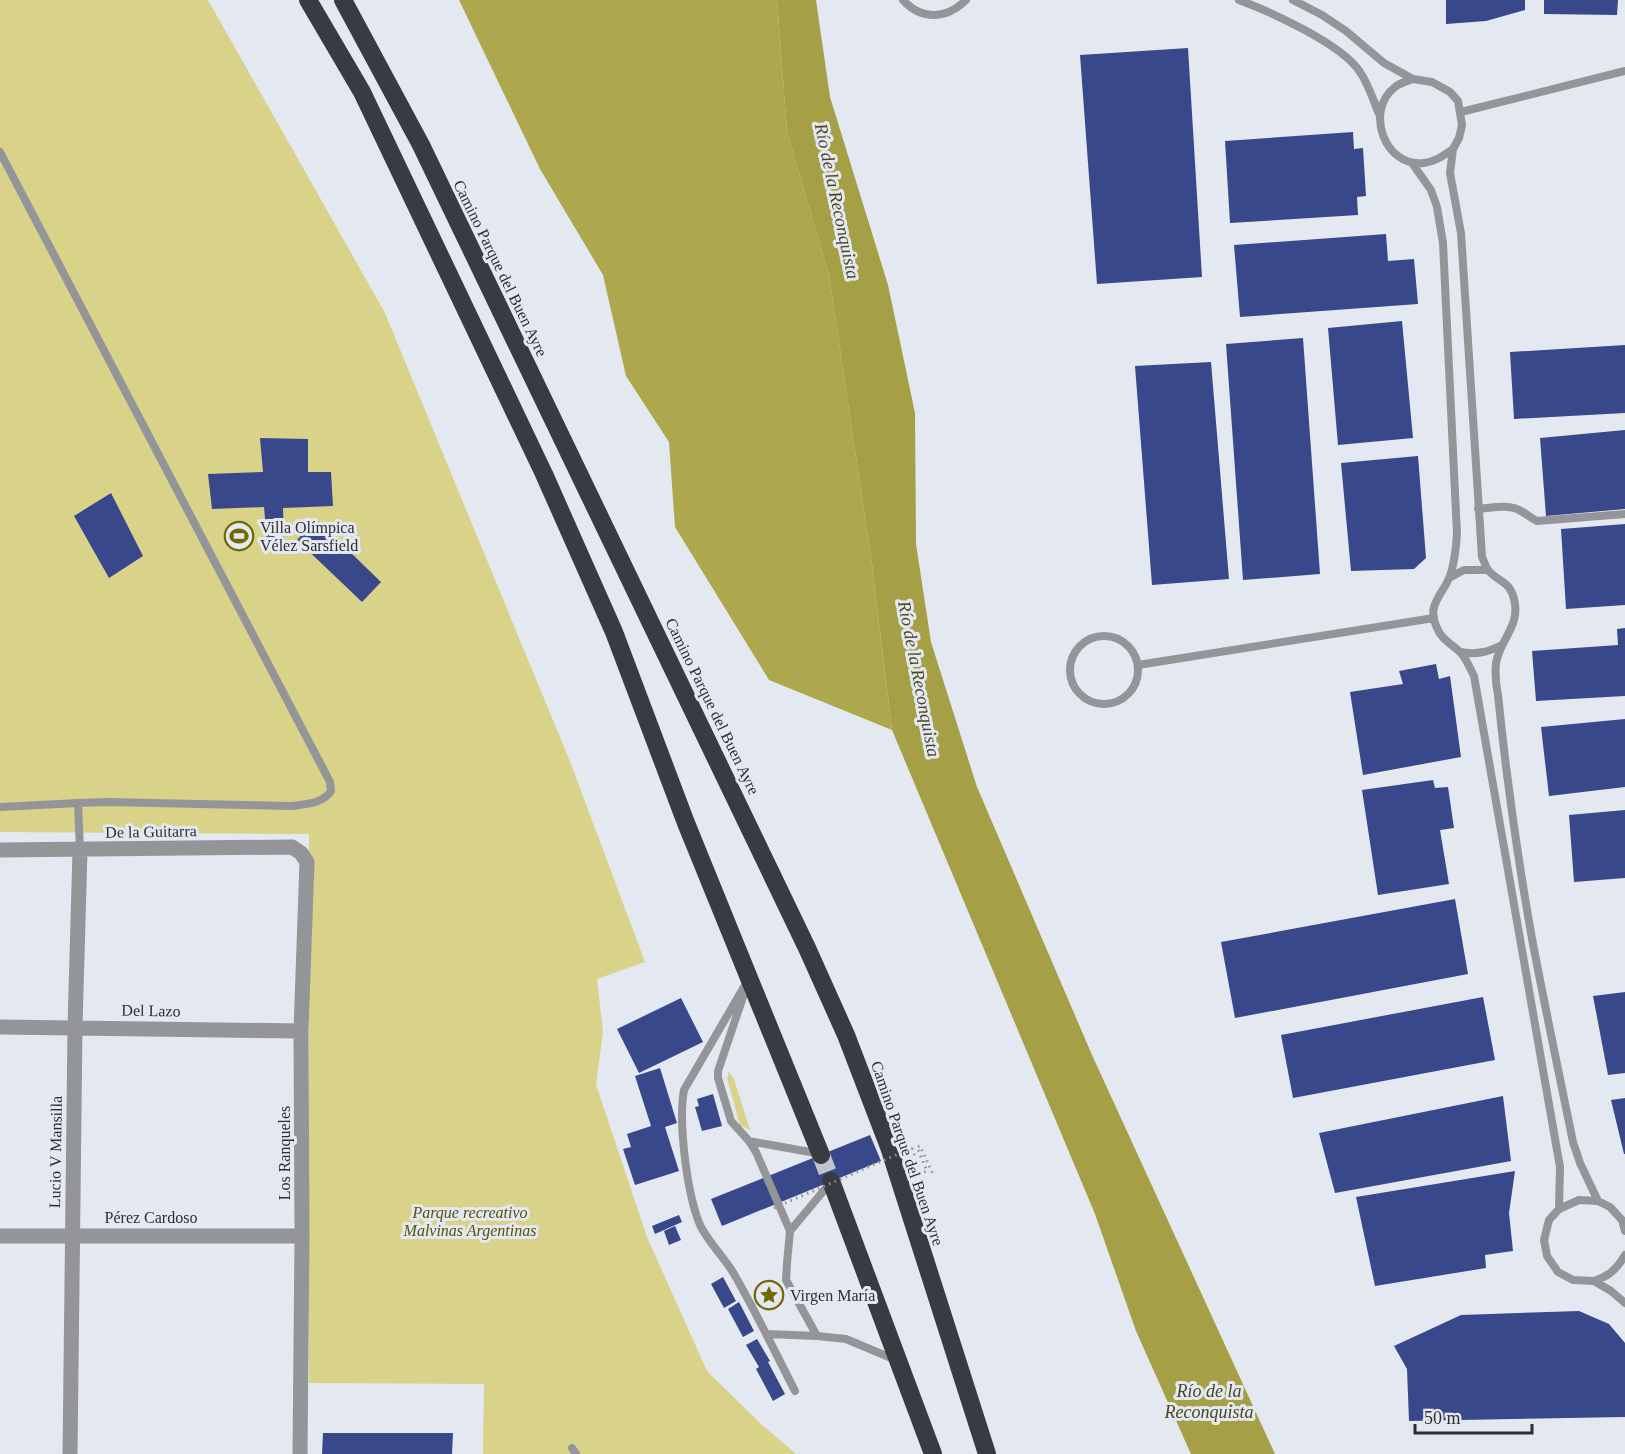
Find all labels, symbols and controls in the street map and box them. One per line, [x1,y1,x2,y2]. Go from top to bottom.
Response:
water label: Río de la Reconquista [811,120,863,281]
street label: Camino Parque del Buen Ayre [449,177,551,360]
place label: Villa Olímpica Vélez Sarsfield [260,519,358,554]
sports icon: Villa Olímpica Vélez Sarsfield [223,520,255,552]
water label: Río de la Reconquista [894,598,944,759]
street label: Camino Parque del Buen Ayre [661,615,763,798]
street label: De la Guitarra [105,822,197,841]
street label: Del Lazo [121,1001,181,1020]
street label: Camino Parque del Buen Ayre [867,1059,947,1248]
street label: Lucio V Mansilla [46,1096,65,1208]
street label: Los Ranqueles [276,1106,294,1200]
park label: Parque recreativo Malvinas Argentinas [403,1204,536,1240]
street label: Pérez Cardoso [105,1209,197,1226]
place icon: Virgen María [753,1279,785,1311]
place label: Virgen María [790,1287,875,1305]
water label: Río de la Reconquista [1164,1381,1253,1422]
scale bar [1415,1397,1532,1435]
text: 50 m [1424,1408,1461,1428]

